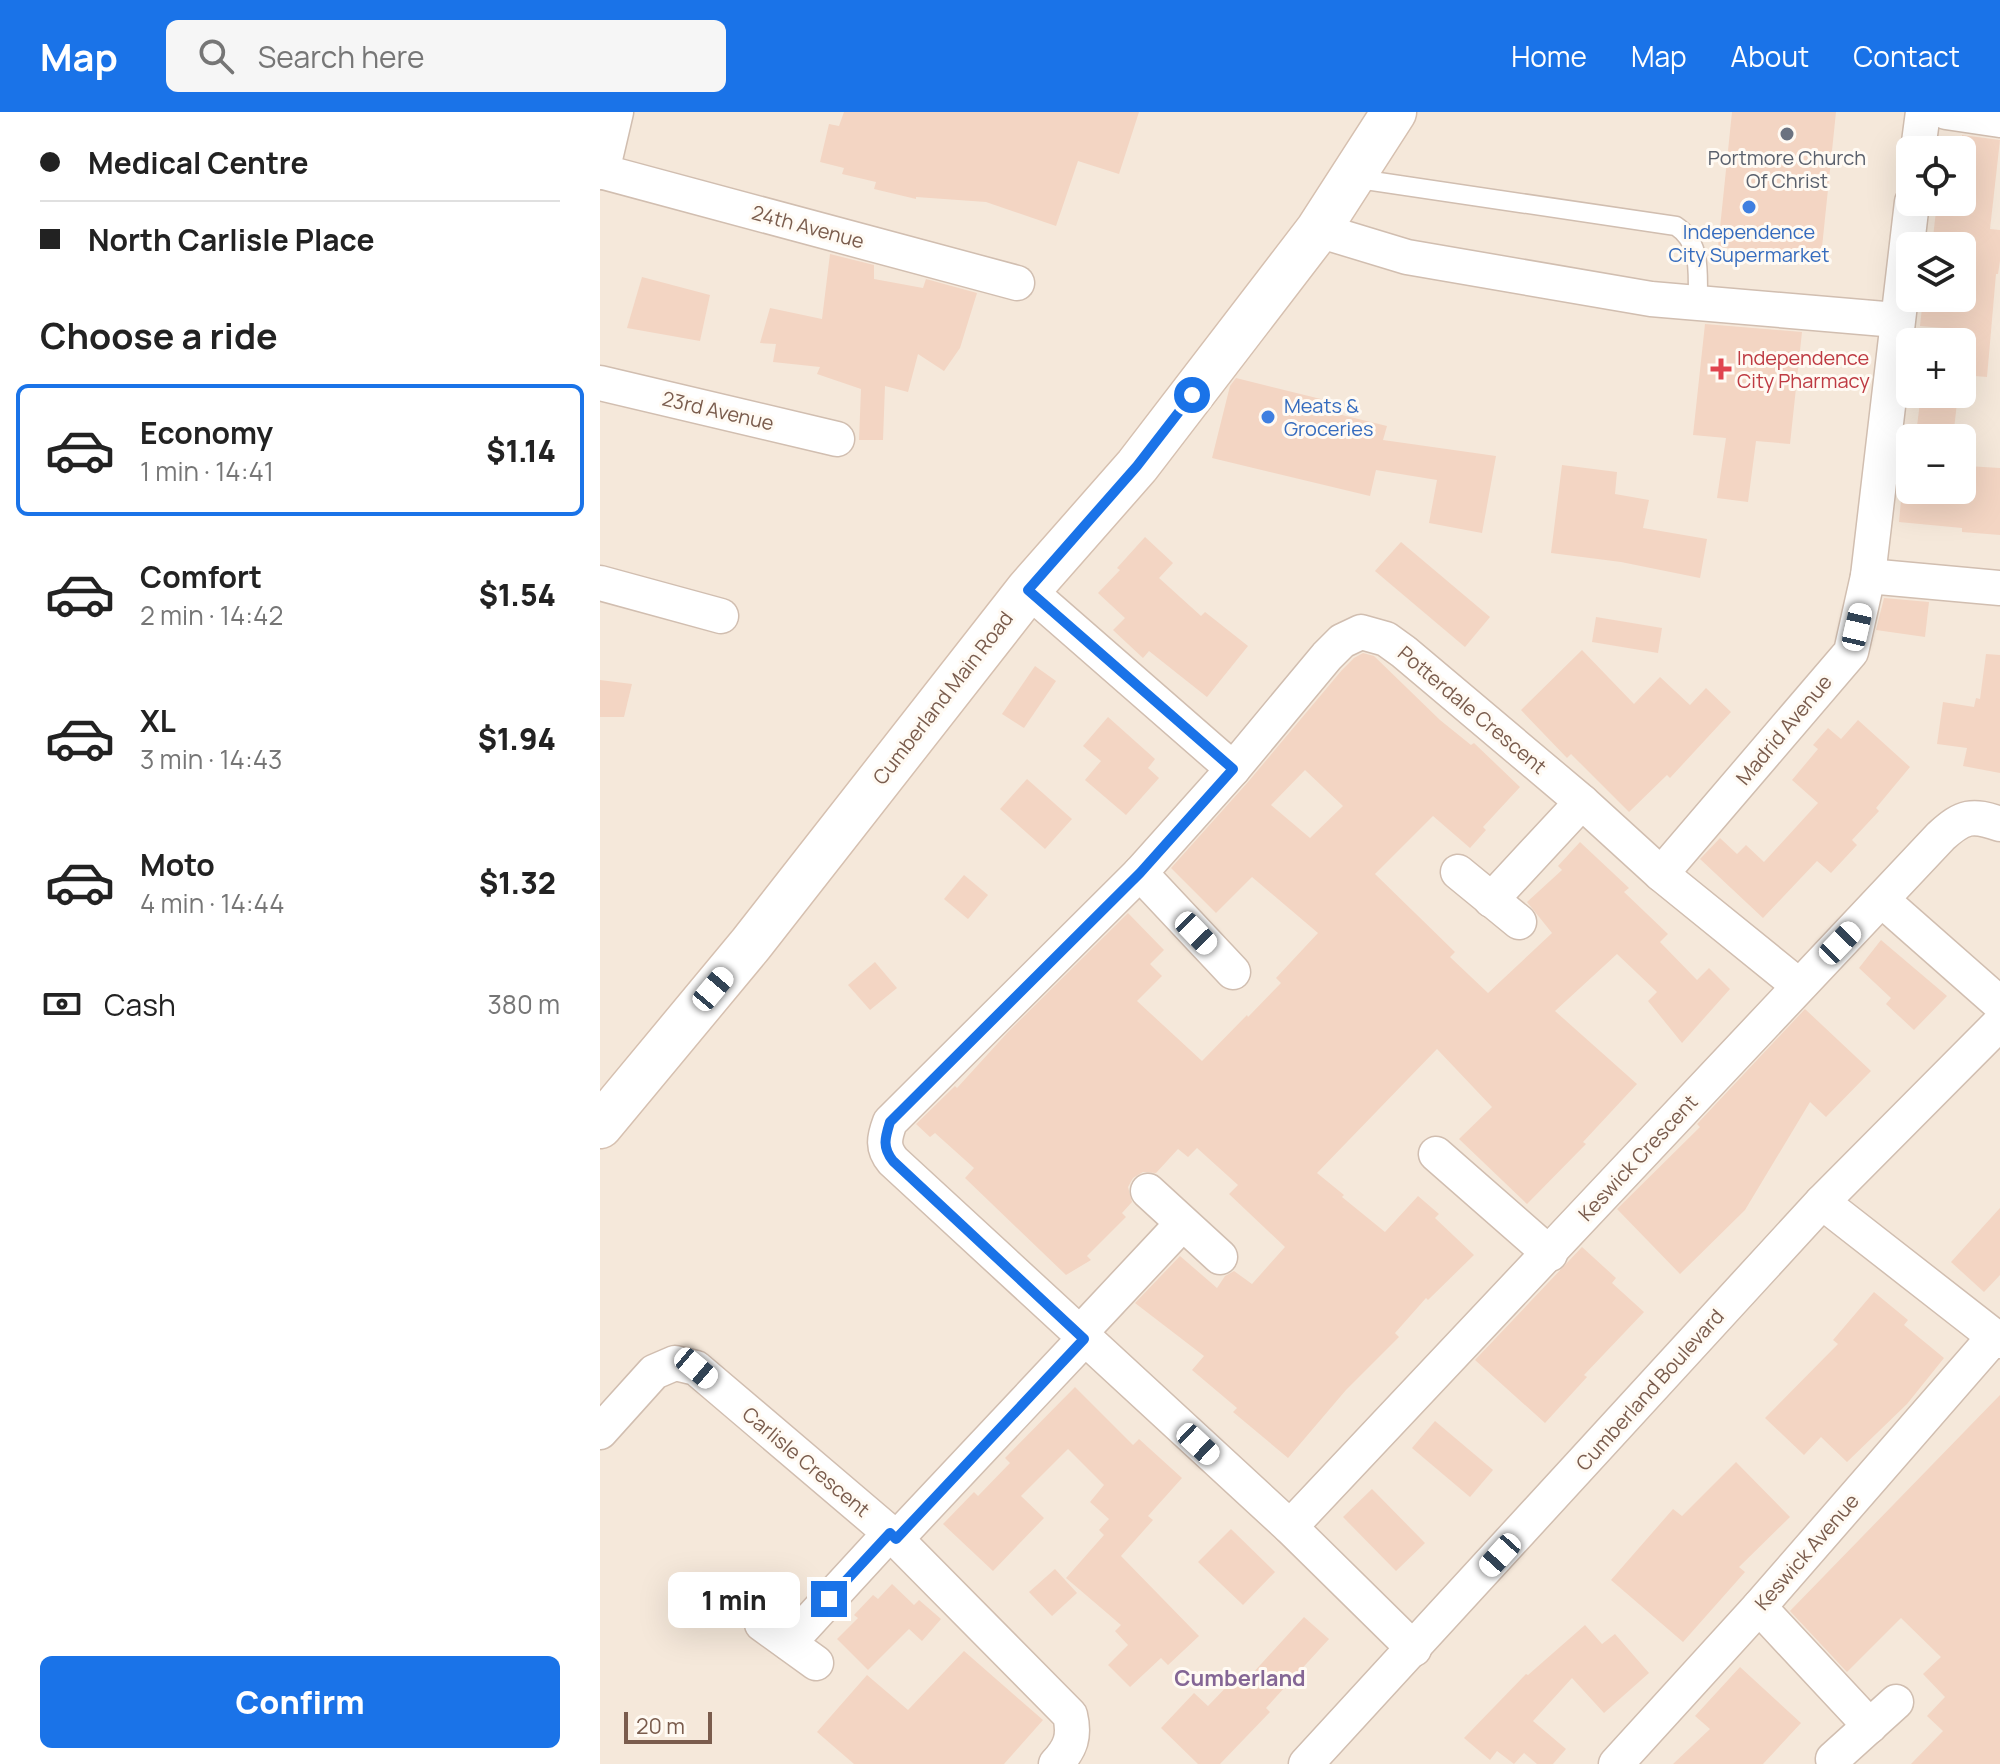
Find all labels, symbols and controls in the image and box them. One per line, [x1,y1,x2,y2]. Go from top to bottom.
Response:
search box [166,20,726,92]
text: Map [40,30,118,82]
icon: search [194,34,238,78]
text: Search here [258,36,425,77]
text: Home [1511,37,1587,75]
text: Map [1631,37,1687,75]
text: About [1731,37,1809,75]
text: Contact [1853,37,1960,75]
marker: Portmore Church Of Christ [1778,125,1796,143]
map controls [1896,136,1976,504]
button: locate [1896,136,1976,216]
text: Medical Centre [88,142,309,183]
place label: Portmore Church Of Christ [1708,144,1866,194]
marker: Independence City Supermarket [1740,198,1758,216]
street label: 24th Avenue [749,199,867,254]
place label: Independence City Supermarket [1669,218,1829,268]
text: North Carlisle Place [88,219,375,260]
button: layers [1896,232,1976,312]
text: Choose a ride [40,311,278,360]
button: + [1896,328,1976,408]
place label: Independence City Pharmacy [1737,344,1870,394]
marker: Independence City Pharmacy [1712,360,1730,378]
route start [1174,377,1210,413]
street label: 23rd Avenue [660,385,777,436]
place label: Meats & Groceries [1284,392,1373,442]
marker: Meats & Groceries [1259,408,1277,426]
text: Economy [140,412,273,453]
icon: car [44,414,116,486]
button: − [1896,424,1976,504]
text: $1.14 [486,430,556,471]
text: 1 min · 14:41 [140,453,274,489]
text: Comfort [140,556,262,597]
icon: car [44,558,116,630]
text: $1.54 [479,574,556,615]
text: 2 min · 14:42 [140,597,283,633]
car [1840,601,1874,653]
street label: Cumberland Main Road [866,605,1019,790]
street label: Potterdale Crescent [1392,639,1552,780]
street label: Madrid Avenue [1730,669,1838,790]
text: XL [140,700,176,741]
icon: car [44,702,116,774]
text: $1.94 [478,718,556,759]
text: 3 min · 14:43 [140,741,282,777]
text: Moto [140,844,215,885]
icon: car [44,846,116,918]
text: $1.32 [479,862,556,903]
text: 4 min · 14:44 [140,885,285,921]
car [1171,907,1221,959]
car [1815,917,1865,969]
car [688,963,738,1015]
icon: cash [40,982,84,1026]
text: Cash [104,984,176,1025]
text: 380 m [487,986,560,1022]
street label: Keswick Crescent [1572,1089,1703,1227]
street label: Cumberland Boulevard [1570,1303,1730,1476]
car [670,1343,722,1393]
street label: Carlisle Crescent [737,1400,876,1523]
car [1172,1419,1224,1469]
street label: Keswick Avenue [1748,1488,1865,1616]
car [1475,1529,1525,1581]
callout: 1 min [669,1571,801,1627]
route end [811,1581,847,1617]
text: 1 min [701,1582,767,1618]
button: Confirm [40,1656,560,1748]
district label: Cumberland [1174,1663,1306,1693]
scale bar [624,1708,712,1744]
text: 20 m [636,1711,685,1741]

